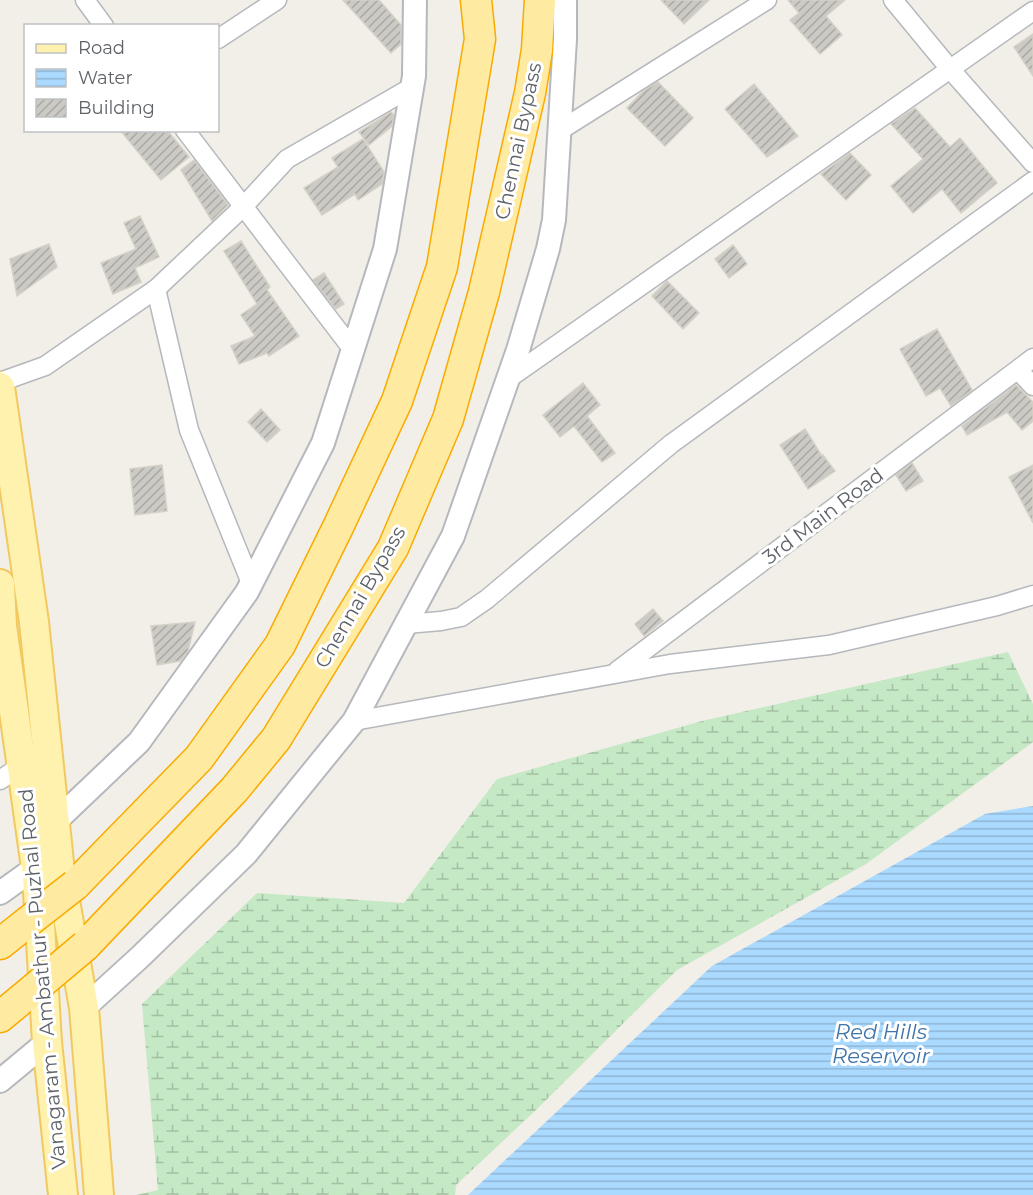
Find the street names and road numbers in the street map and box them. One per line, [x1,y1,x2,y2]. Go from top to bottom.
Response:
street label: Chennai Bypass [490,60,546,222]
street label: 3rd Main Road [758,463,888,569]
street label: Chennai Bypass [310,522,411,672]
street label: Vanagaram - Ambathur - Puzhal Road [13,788,71,1170]

